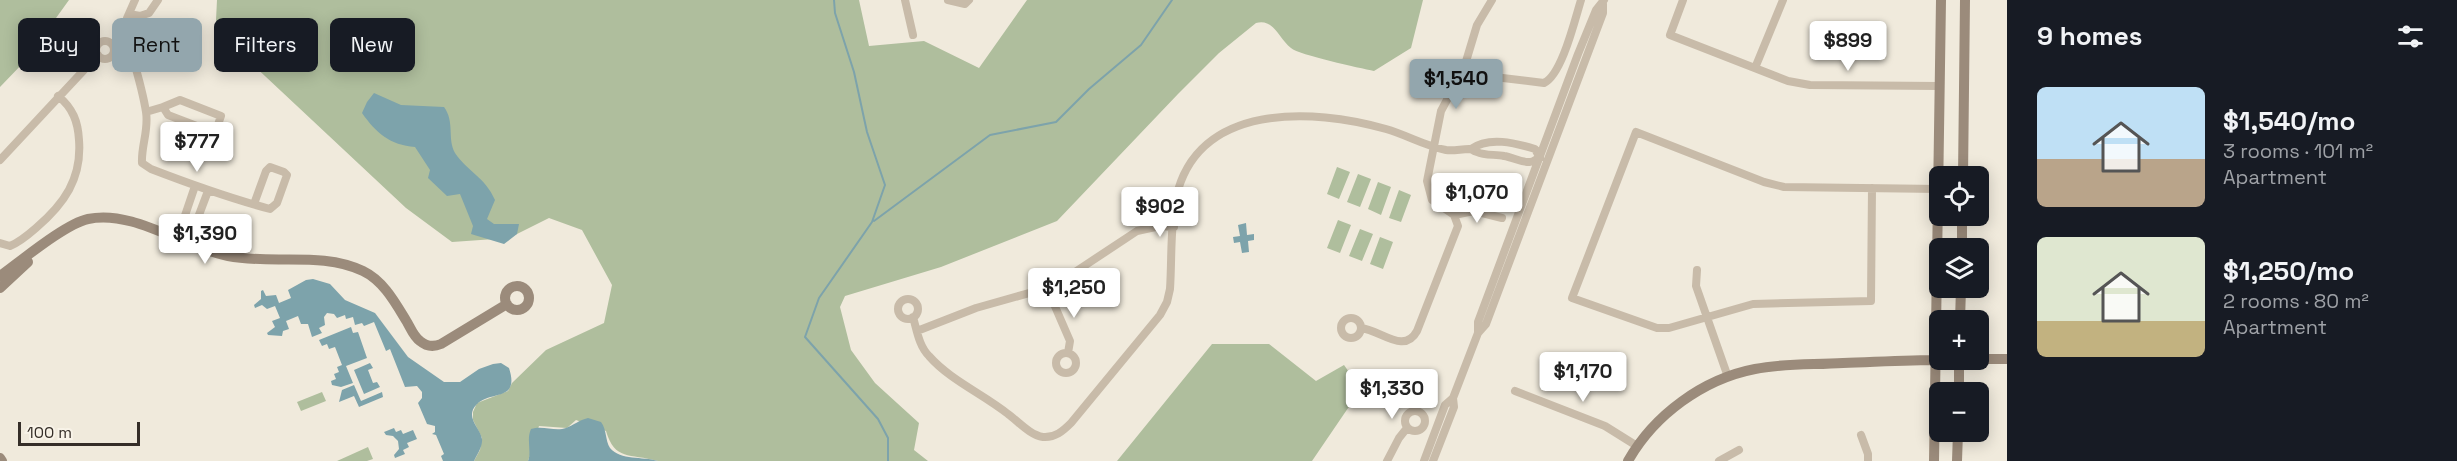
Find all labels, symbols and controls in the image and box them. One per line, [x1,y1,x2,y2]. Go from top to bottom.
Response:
chip: Buy [18,18,100,72]
chip: Rent [112,18,202,72]
chip: Filters [214,18,318,72]
chip: New [330,18,415,72]
text: 9 homes [2037,19,2142,53]
icon: filters [2394,20,2427,53]
pin: $899 [1812,21,1884,72]
text: $899 [1824,27,1872,53]
pin: $1,540 [1407,59,1505,110]
text: $1,540 [1424,65,1488,91]
text: $1,540/mo [2223,104,2355,138]
icon: home [2085,111,2157,183]
pin: $777 [161,122,233,173]
text: $777 [174,128,220,154]
text: 3 rooms · 101 m² [2223,138,2373,164]
text: Apartment [2223,164,2327,190]
map controls [1929,166,1989,442]
button: locate [1929,166,1989,226]
pin: $1,070 [1428,173,1526,224]
text: $1,070 [1445,179,1509,205]
pin: $902 [1124,187,1196,238]
text: $902 [1135,193,1185,219]
pin: $1,390 [156,214,254,265]
text: $1,390 [173,220,237,246]
button: layers [1929,238,1989,298]
text: $1,250/mo [2223,254,2354,288]
icon: home [2085,261,2157,333]
pin: $1,250 [1025,268,1123,319]
text: $1,250 [1042,274,1106,300]
text: 2 rooms · 80 m² [2223,288,2369,314]
button: + [1929,310,1989,370]
text: Apartment [2223,314,2327,340]
pin: $1,170 [1534,352,1632,403]
text: $1,170 [1554,358,1613,384]
pin: $1,330 [1343,369,1441,420]
text: $1,330 [1360,375,1424,401]
button: − [1929,382,1989,442]
scale bar [18,419,140,446]
text: 100 m [27,422,72,443]

